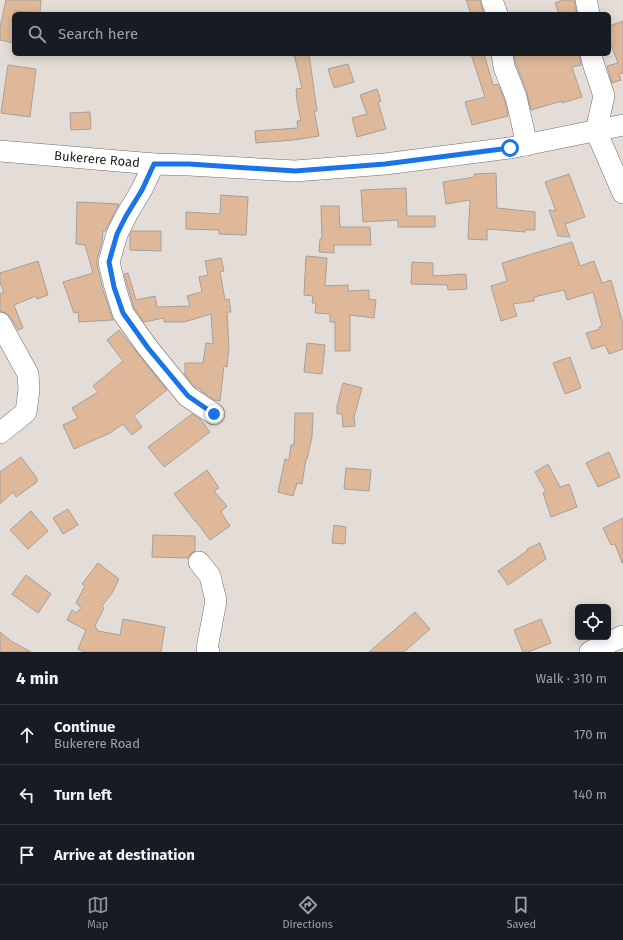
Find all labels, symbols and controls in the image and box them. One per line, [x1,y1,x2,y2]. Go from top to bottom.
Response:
search box [12,12,611,56]
icon: search [26,23,48,45]
text: Search here [58,25,138,43]
route start [501,139,519,157]
street label: Bukerere Road [54,148,140,170]
route end [205,405,223,423]
map controls [575,604,611,640]
button: locate [575,604,611,640]
text: 4 min [16,668,59,689]
text: Walk · 310 m [536,671,607,686]
text: Continue [54,718,115,736]
icon: ahead [16,724,38,746]
text: 170 m [574,727,607,742]
text: Bukerere Road [54,736,140,751]
icon: left [16,784,38,806]
text: Turn left [54,786,112,804]
text: 140 m [573,787,607,802]
icon: arrive [16,844,38,866]
text: Arrive at destination [54,846,195,864]
tab: Map [87,894,109,931]
tab: Directions [282,894,333,931]
tab: Saved [506,894,536,931]

